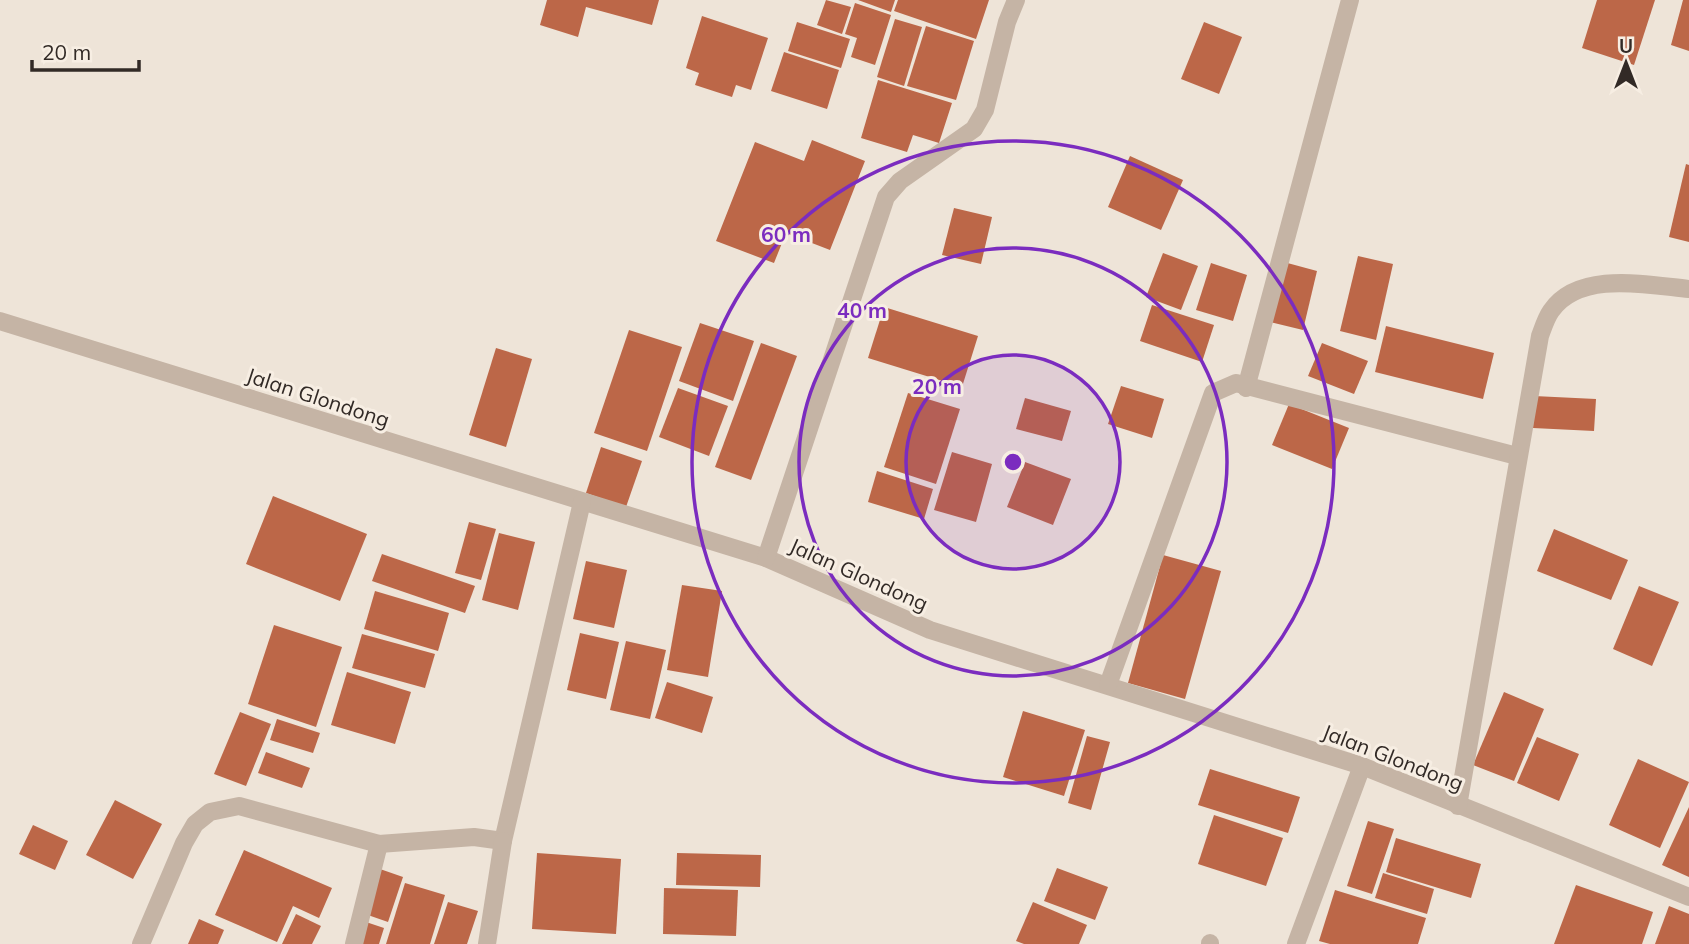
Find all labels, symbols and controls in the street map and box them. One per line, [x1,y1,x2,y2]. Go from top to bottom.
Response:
scale bar [32,28,138,72]
north arrow [1591,28,1661,98]
text: U [1619,34,1633,58]
text: 20 m [42,39,91,65]
text: 60 m [761,221,811,247]
text: 40 m [837,297,887,323]
street label: Jalan Glondong [243,362,393,432]
text: 20 m [912,373,962,399]
centre of rings [1001,450,1025,474]
street label: Jalan Glondong [786,532,932,616]
street label: Jalan Glondong [1319,718,1467,796]

